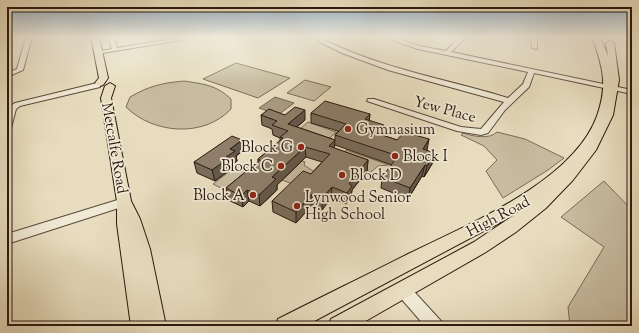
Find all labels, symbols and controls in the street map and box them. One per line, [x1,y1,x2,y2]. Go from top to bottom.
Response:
street label: Yew Place [411,92,478,129]
street label: Metcalfe Road [95,101,132,196]
place label: Gymnasium [356,120,436,141]
marker: Gymnasium [343,124,353,134]
place label: Block G [241,138,293,159]
marker: Block G [296,142,306,152]
place label: Block I [403,147,448,168]
marker: Block I [390,151,400,161]
place label: Block C [221,157,273,178]
marker: Block C [276,161,286,171]
place label: Block D [350,166,402,187]
marker: Block D [337,170,347,180]
place label: Block A [193,186,245,207]
place label: Lynwood Senior High School [305,188,412,226]
marker: Block A [248,190,258,200]
street label: High Road [463,192,535,243]
marker: Lynwood Senior High School [292,201,302,211]

